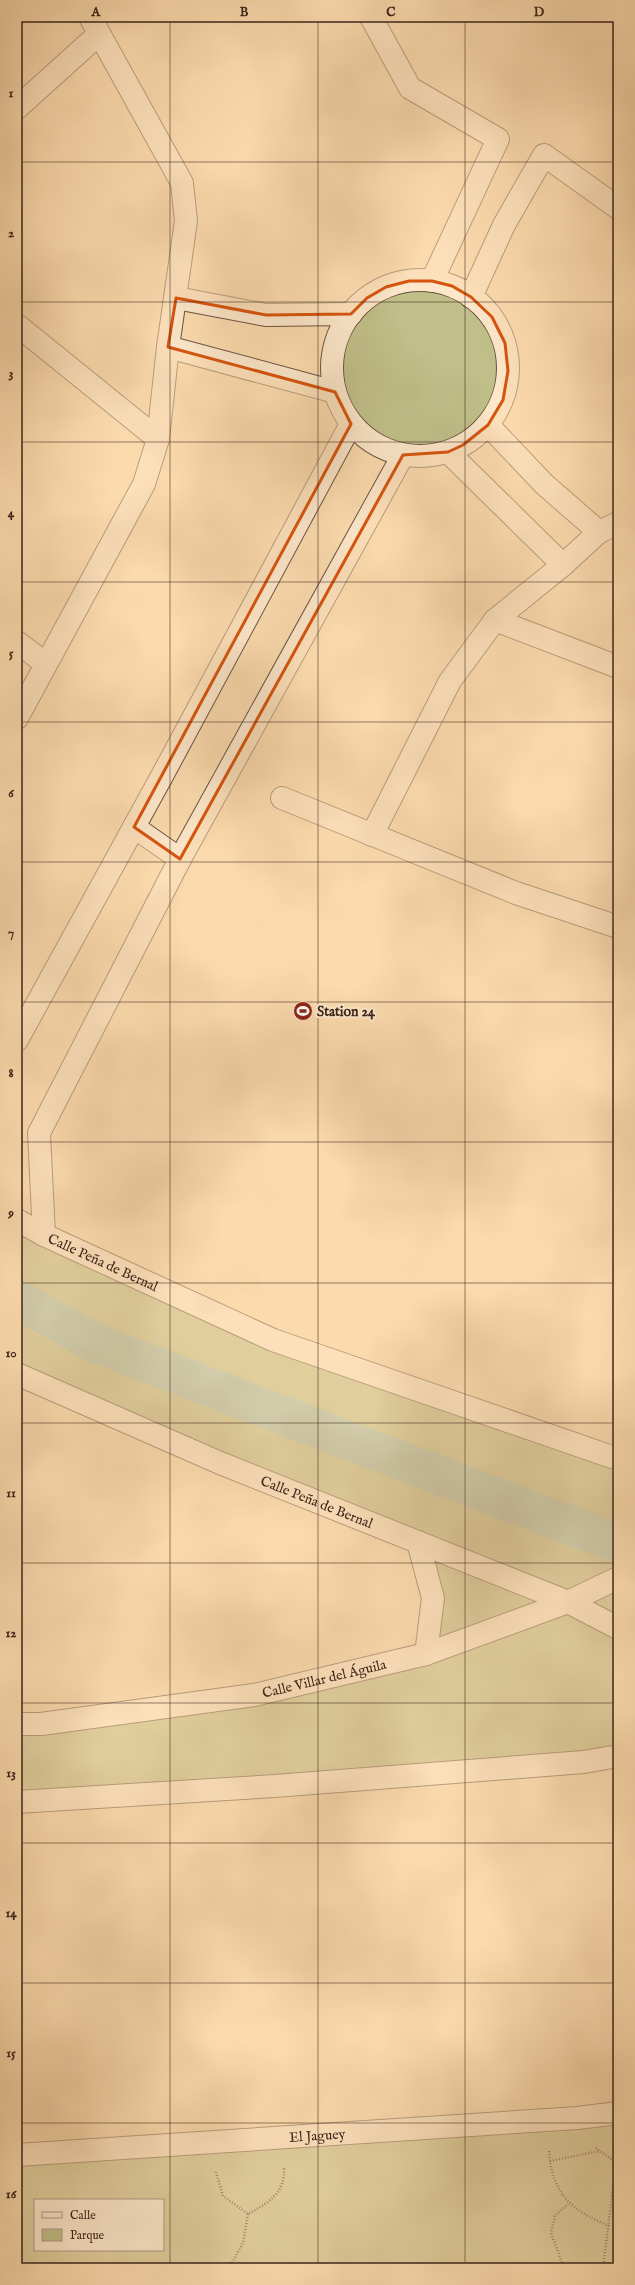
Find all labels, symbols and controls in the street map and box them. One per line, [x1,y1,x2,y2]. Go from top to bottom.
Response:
text: A [91,4,102,21]
text: B [240,4,249,21]
text: C [386,4,396,21]
text: D [534,4,545,21]
text: 1 [9,85,14,102]
text: 2 [8,225,14,242]
text: 3 [9,365,14,382]
text: 4 [8,505,15,522]
text: 5 [9,645,14,662]
text: 6 [8,785,14,802]
text: 7 [8,925,14,942]
sports icon: Station 24 [292,1000,314,1022]
place label: Station 24 [317,1003,376,1021]
text: 8 [8,1065,14,1082]
text: 9 [7,1205,14,1222]
street label: Calle Peña de Bernal [45,1230,161,1296]
text: 10 [5,1345,17,1362]
street label: Calle Peña de Bernal [258,1472,375,1533]
text: 11 [6,1485,16,1502]
text: 12 [6,1625,16,1642]
street label: Calle Villar del Águila [261,1656,389,1703]
text: 13 [6,1765,16,1782]
text: 14 [5,1905,17,1922]
text: 15 [6,2045,16,2062]
street label: El Jaguey [289,2125,346,2147]
text: 16 [6,2186,17,2203]
legend [34,2199,164,2251]
text: Calle [70,2208,96,2223]
text: Parque [70,2228,105,2244]

